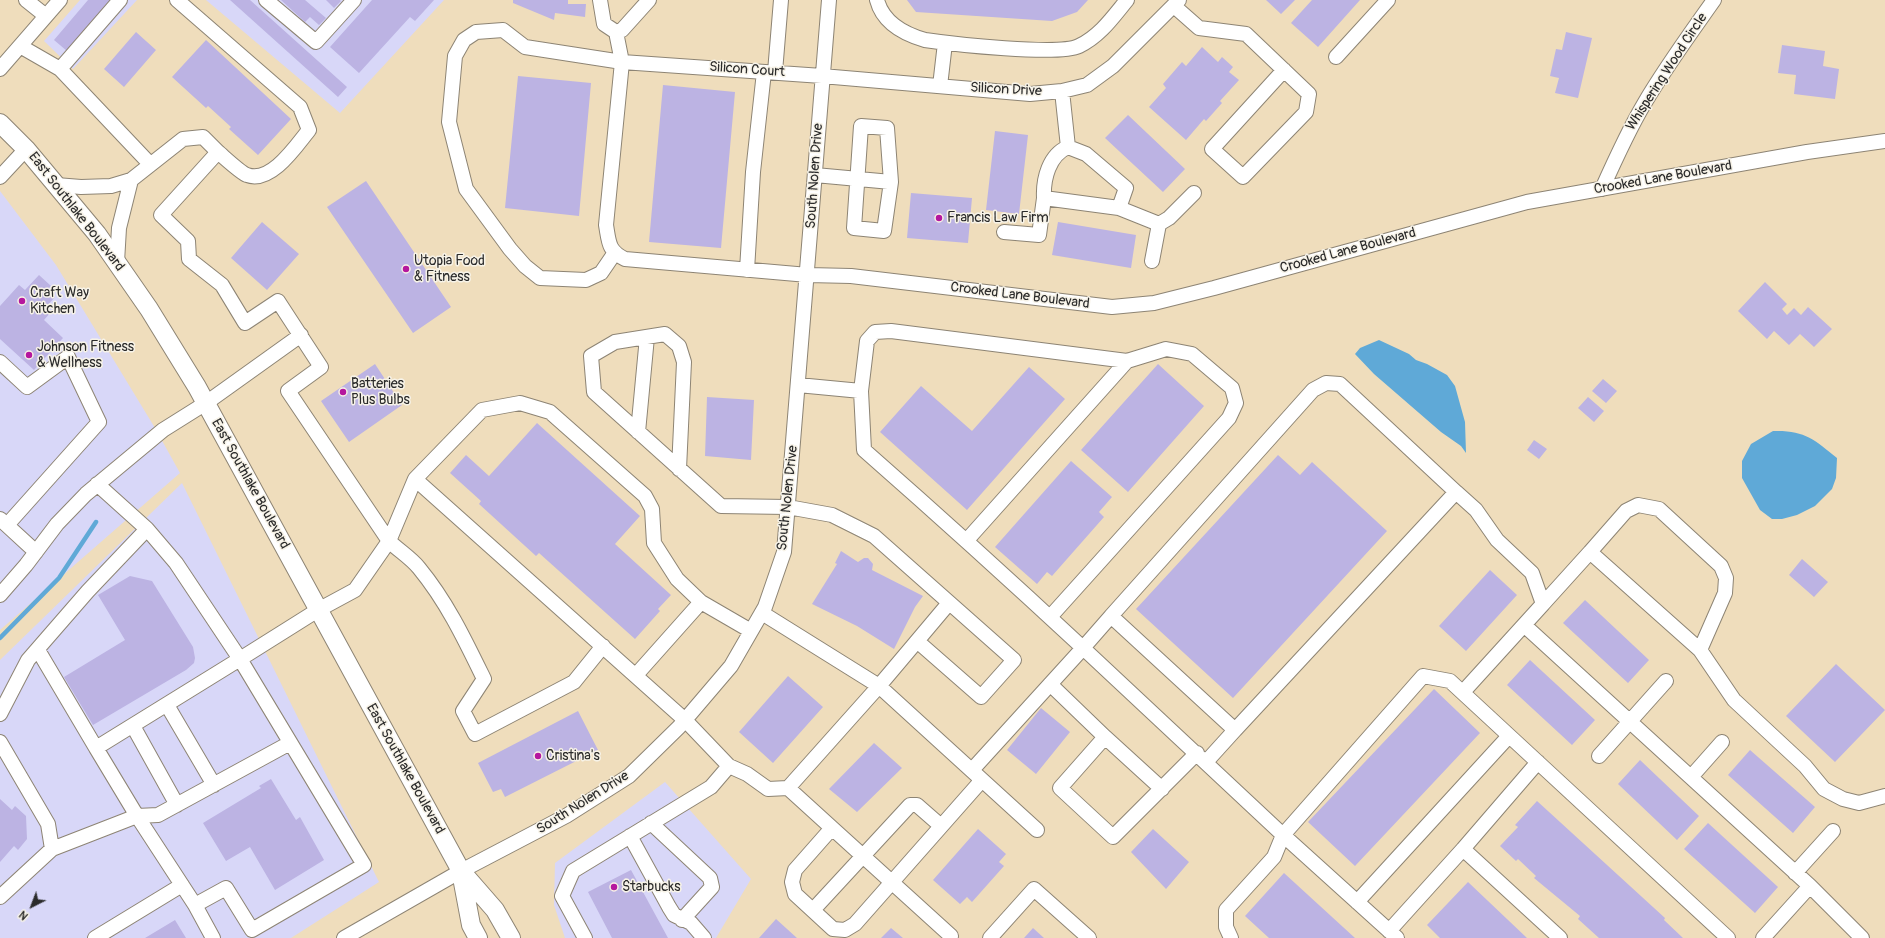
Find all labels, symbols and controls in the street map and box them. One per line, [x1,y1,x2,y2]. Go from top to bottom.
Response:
street label: Whispering Wood Circle [1623,10,1711,134]
street label: Silicon Court [709,59,785,81]
street label: Silicon Drive [970,80,1042,100]
street label: South Nolen Drive [803,123,827,229]
street label: East Southlake Boulevard [24,149,128,275]
street label: Crooked Lane Boulevard [1593,158,1733,198]
place label: Francis Law Firm [947,210,1049,226]
marker: Francis Law Firm [934,213,944,223]
street label: Crooked Lane Boulevard [1278,225,1418,277]
place label: Utopia Food & Fitness [414,253,485,286]
marker: Utopia Food & Fitness [401,264,411,274]
street label: Crooked Lane Boulevard [950,279,1090,313]
place label: Craft Way Kitchen [30,285,89,318]
marker: Craft Way Kitchen [17,296,27,306]
place label: Johnson Fitness & Wellness [37,339,134,372]
marker: Johnson Fitness & Wellness [24,350,34,360]
place label: Batteries Plus Bulbs [351,376,410,408]
marker: Batteries Plus Bulbs [338,387,348,397]
street label: East Southlake Boulevard [207,416,293,552]
street label: South Nolen Drive [774,445,802,551]
street label: East Southlake Boulevard [362,701,448,837]
place label: Cristina's [546,748,600,764]
marker: Cristina's [533,751,543,761]
street label: South Nolen Drive [534,768,632,838]
place label: Starbucks [622,879,680,895]
marker: Starbucks [609,882,619,892]
north arrow [12,886,52,926]
text: N [17,908,31,923]

